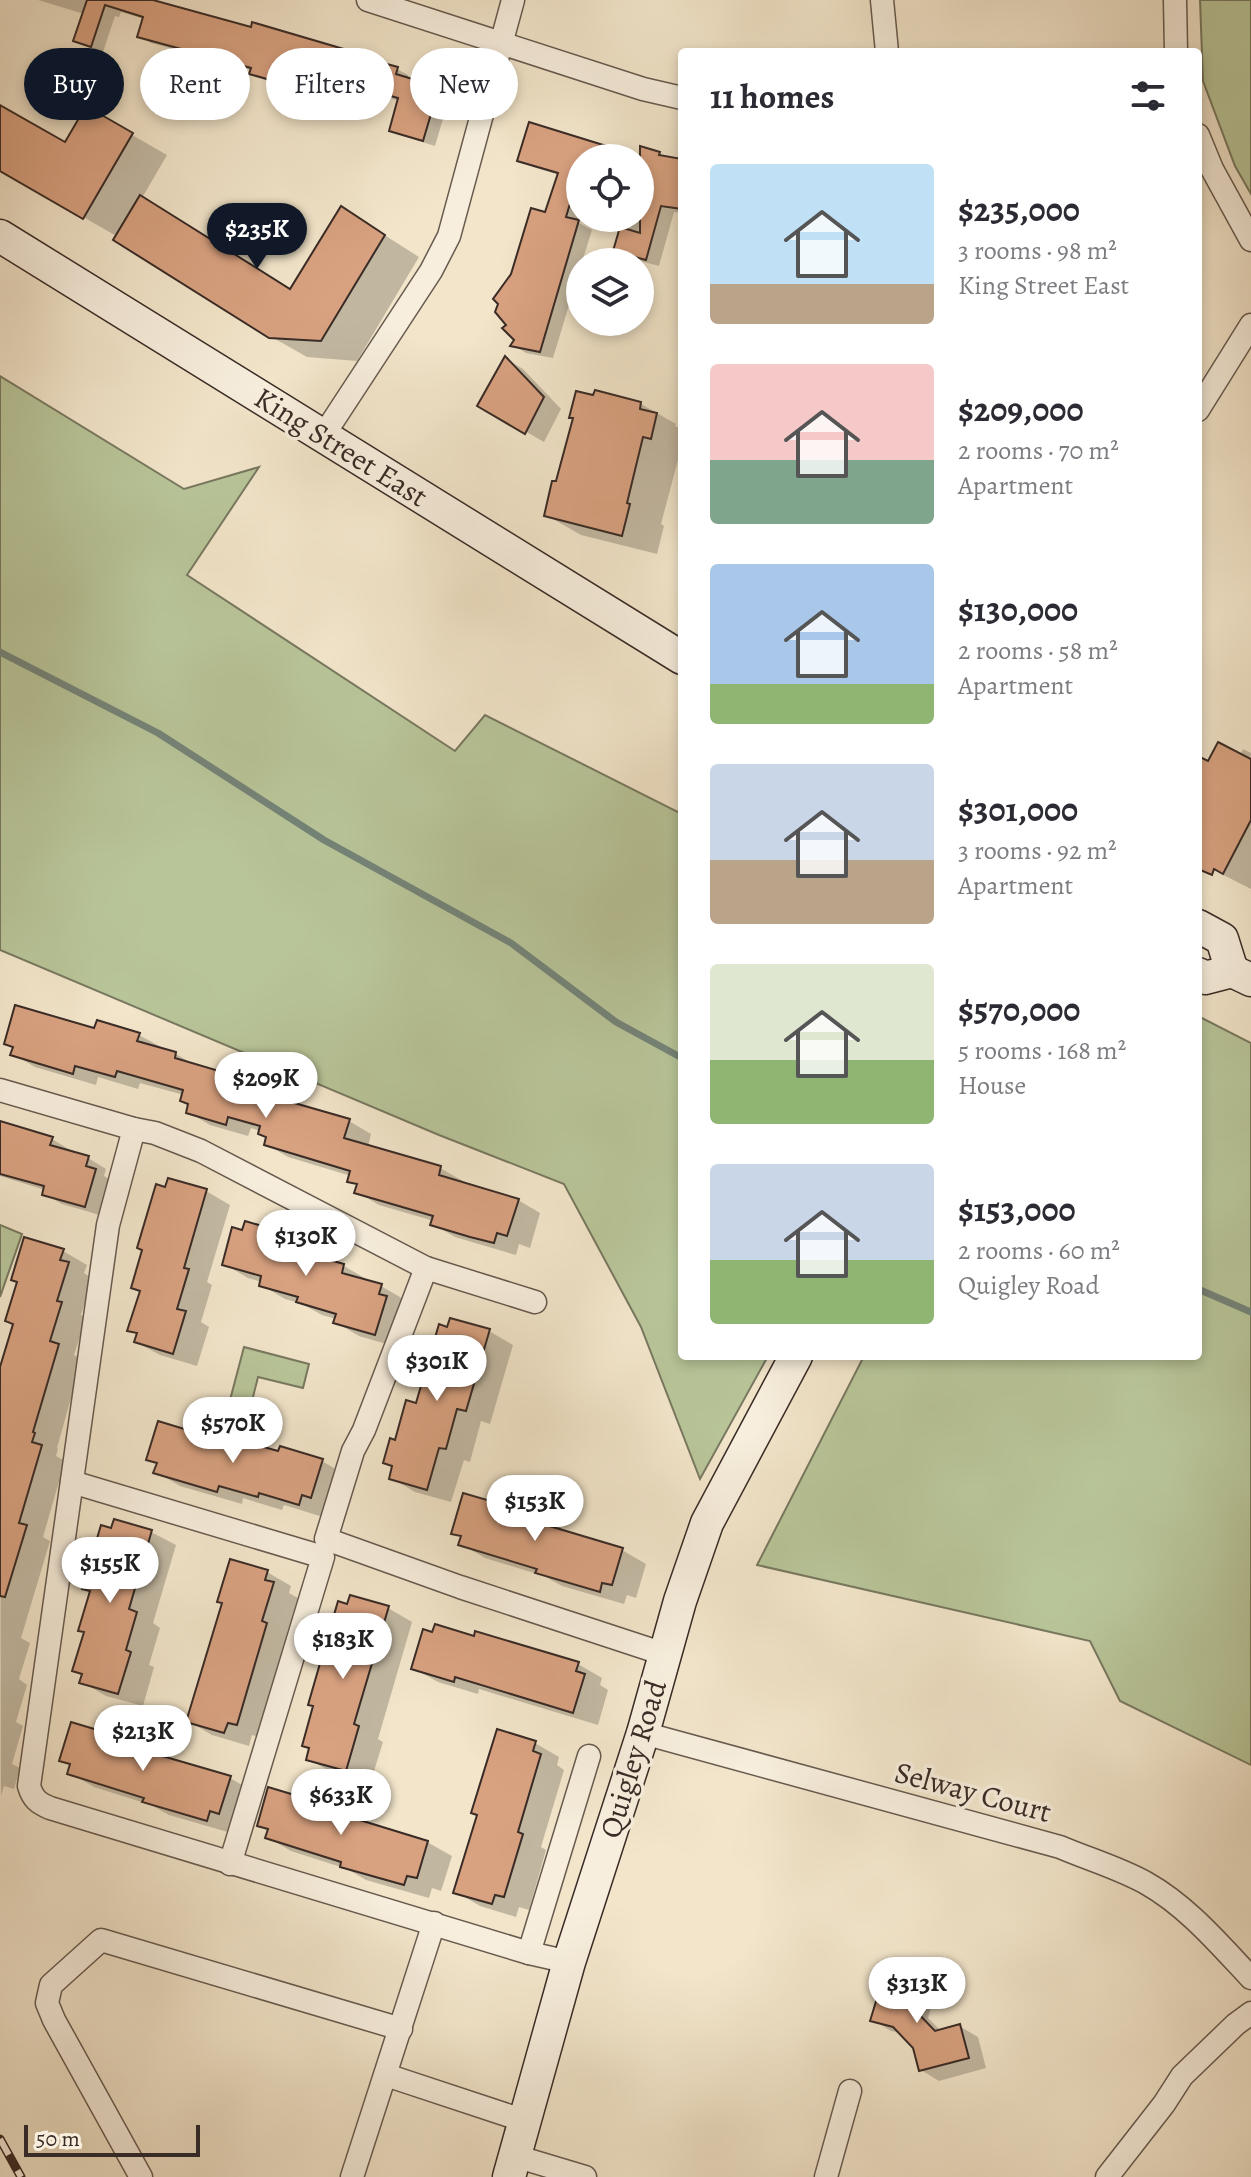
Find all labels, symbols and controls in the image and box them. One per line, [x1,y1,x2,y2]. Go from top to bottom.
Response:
chip: Buy [24,48,124,120]
chip: Rent [140,48,250,120]
chip: Filters [266,48,394,120]
chip: New [410,48,518,120]
text: 11 homes [710,73,834,120]
icon: filters [1126,74,1170,118]
map controls [566,144,654,336]
button: locate [566,144,654,232]
text: $235,000 [958,186,1080,233]
icon: home [774,196,870,292]
pin: $235K [201,203,313,271]
text: $235K [225,211,289,246]
text: 3 rooms · 98 m² [958,233,1117,268]
button: layers [566,248,654,336]
text: King Street East [958,268,1129,303]
street label: King Street East [247,378,435,516]
text: $209,000 [958,386,1084,433]
icon: home [774,396,870,492]
text: 2 rooms · 70 m² [958,433,1119,468]
text: Apartment [958,468,1073,503]
text: $130,000 [958,586,1078,633]
icon: home [774,596,870,692]
text: 2 rooms · 58 m² [958,633,1118,668]
text: Apartment [958,668,1073,703]
text: $301,000 [958,786,1078,833]
icon: home [774,796,870,892]
text: 3 rooms · 92 m² [958,833,1117,868]
text: Apartment [958,868,1073,903]
text: $570,000 [958,986,1080,1033]
icon: home [774,996,870,1092]
text: 5 rooms · 168 m² [958,1033,1126,1068]
pin: $209K [210,1052,322,1120]
text: $209K [233,1060,299,1095]
text: House [958,1068,1026,1103]
text: $153,000 [958,1186,1076,1233]
icon: home [774,1196,870,1292]
pin: $130K [250,1210,362,1278]
text: $130K [275,1218,337,1253]
text: 2 rooms · 60 m² [958,1233,1120,1268]
text: Quigley Road [958,1268,1099,1303]
pin: $301K [381,1335,493,1403]
text: $301K [406,1343,468,1378]
pin: $570K [177,1397,289,1465]
text: $570K [201,1405,265,1440]
pin: $153K [479,1475,591,1543]
text: $153K [505,1483,565,1518]
pin: $155K [54,1537,166,1605]
text: $155K [80,1545,140,1580]
pin: $183K [287,1613,399,1681]
text: $183K [312,1621,374,1656]
street label: Quigley Road [590,1674,676,1843]
pin: $213K [87,1705,199,1773]
text: $213K [112,1713,174,1748]
street label: Selway Court [890,1752,1056,1832]
pin: $633K [285,1769,397,1837]
text: $633K [309,1777,373,1812]
pin: $313K [861,1957,973,2025]
text: $313K [887,1965,947,2000]
scale bar [24,2121,200,2157]
text: 50 m [36,2124,80,2154]

